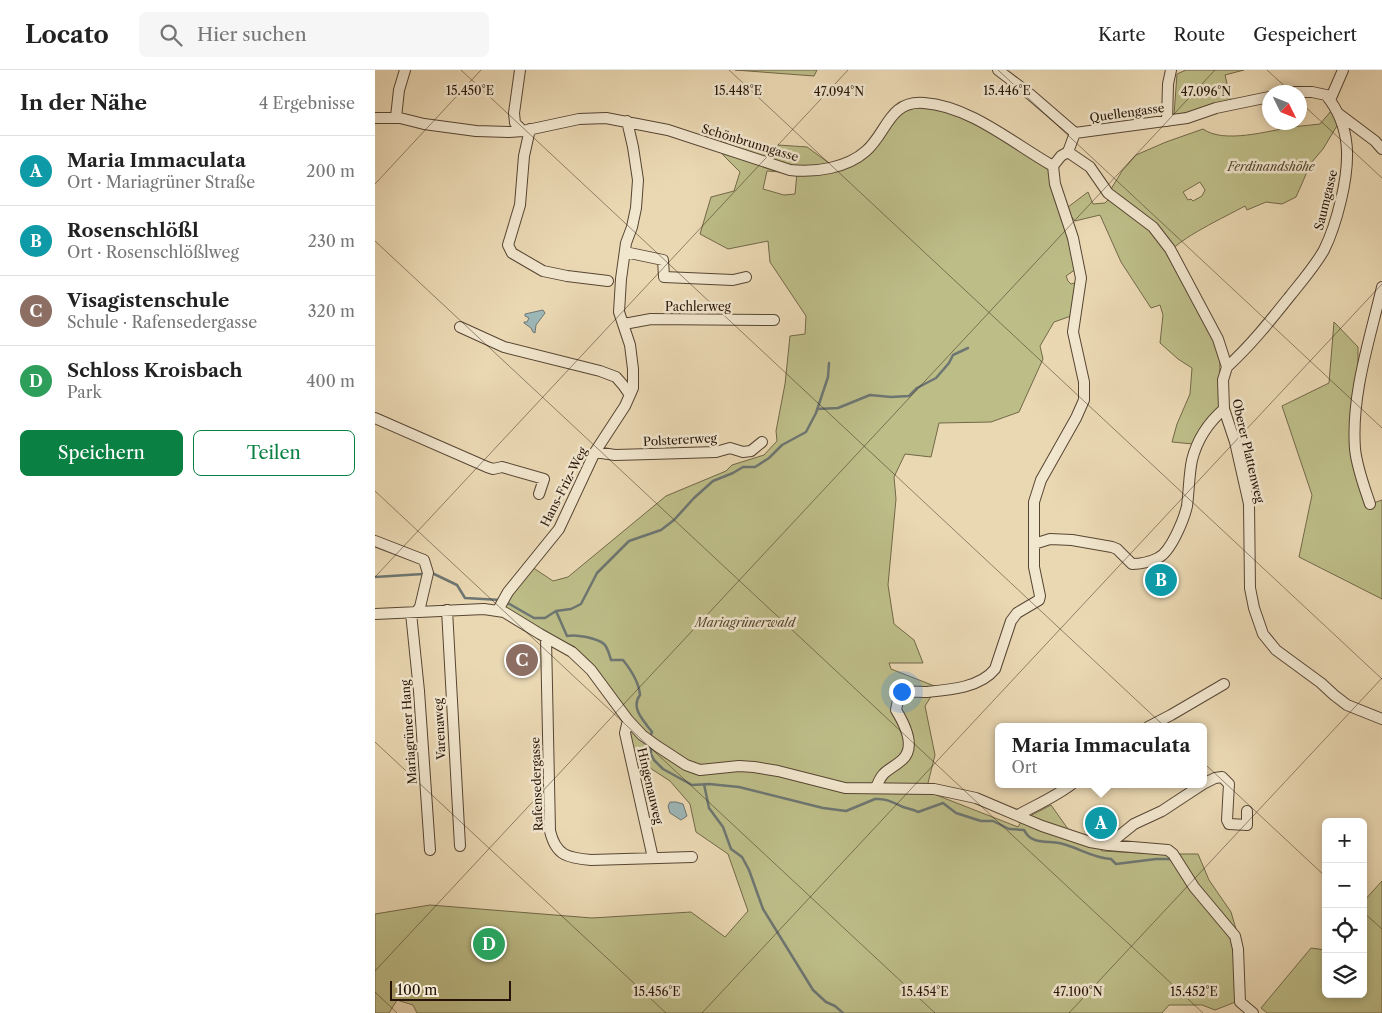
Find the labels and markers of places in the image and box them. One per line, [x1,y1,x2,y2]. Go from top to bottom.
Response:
pin: B [1145,561,1177,599]
pin: C [506,641,538,679]
pin: A [1085,804,1117,842]
pin: D [473,925,505,963]

